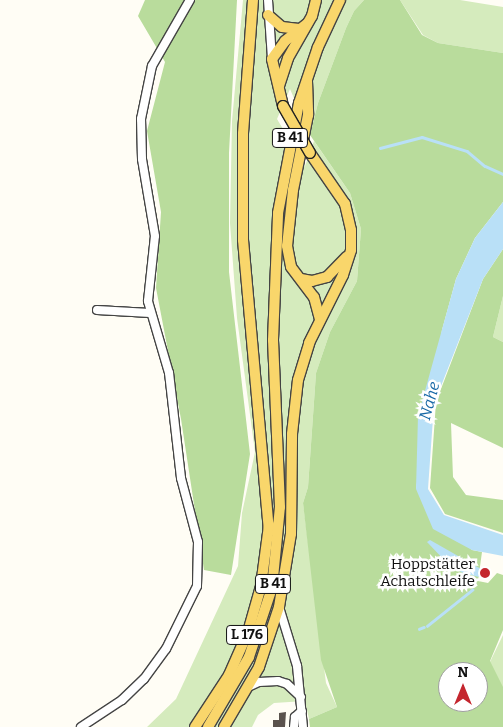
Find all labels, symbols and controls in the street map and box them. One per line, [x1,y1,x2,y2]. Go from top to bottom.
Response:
road number: B 41 [271,126,309,150]
water label: Nahe [416,380,444,422]
place label: Hoppstätter Achatschleife [380,555,475,590]
marker: Hoppstätter Achatschleife [479,567,491,579]
road number: B 41 [254,572,292,596]
road number: L 176 [226,624,268,646]
north arrow [438,662,488,712]
text: N [458,664,468,681]

